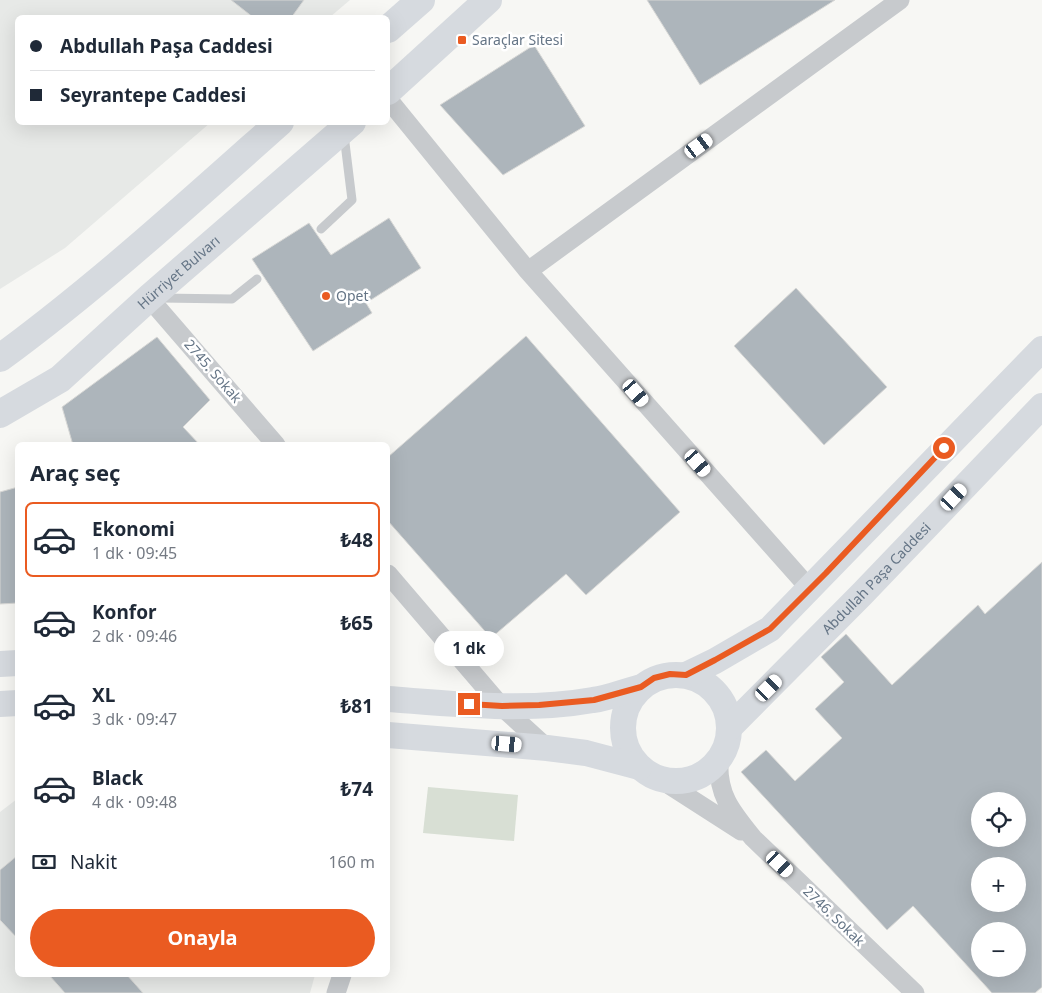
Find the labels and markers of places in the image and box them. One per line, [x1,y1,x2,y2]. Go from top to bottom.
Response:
place label: Saraçlar Sitesi [472,30,563,49]
marker: Saraçlar Sitesi [456,34,468,46]
place label: Opet [336,286,369,305]
marker: Opet [320,290,332,302]

